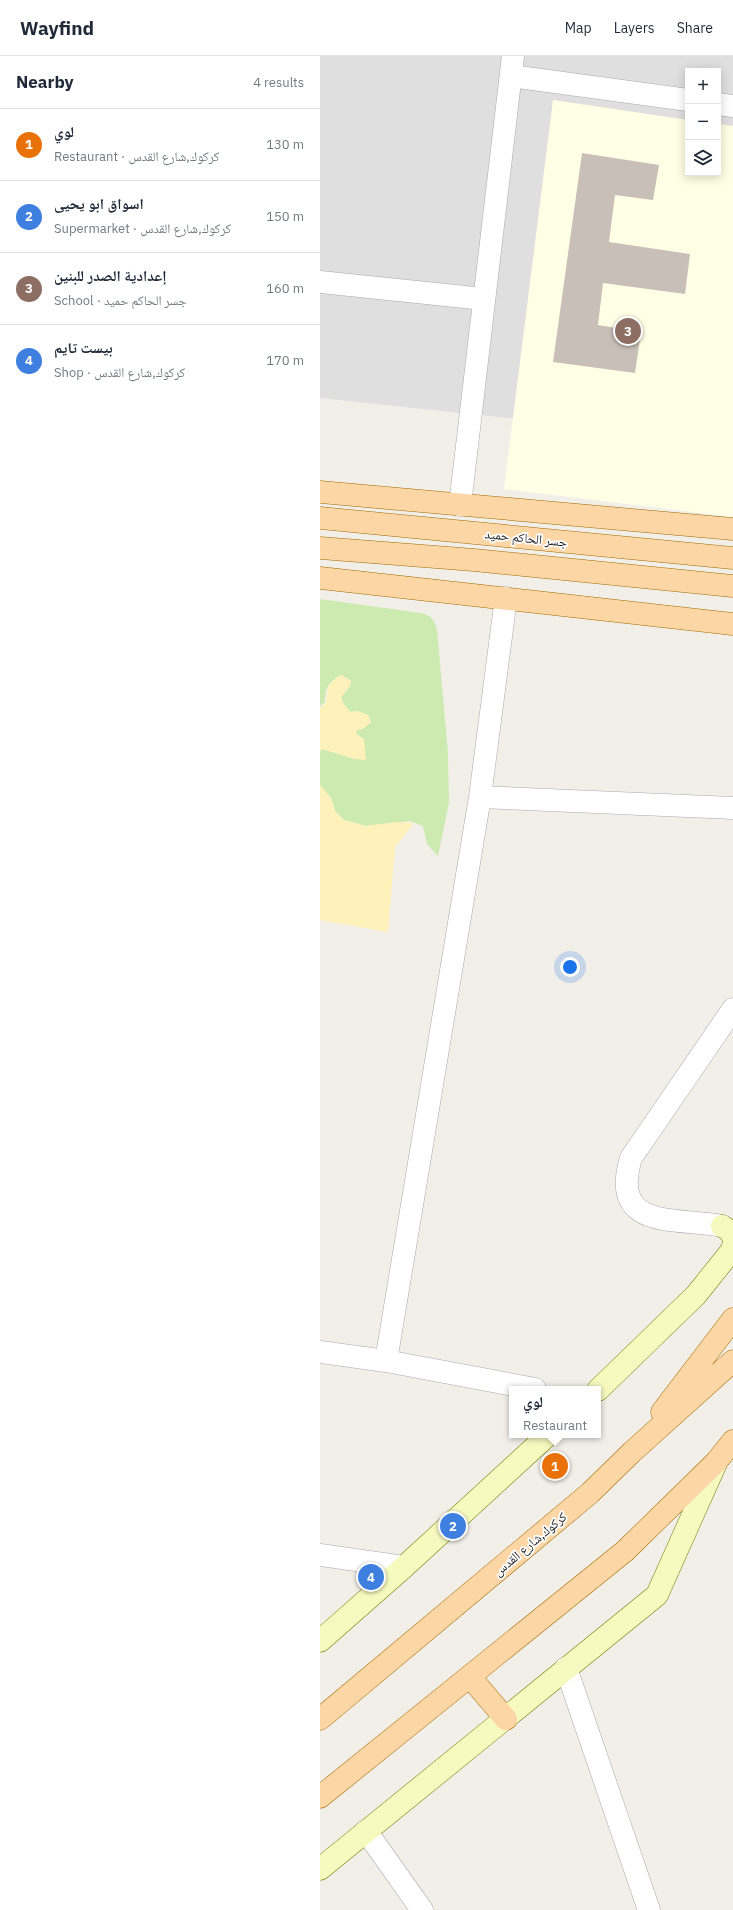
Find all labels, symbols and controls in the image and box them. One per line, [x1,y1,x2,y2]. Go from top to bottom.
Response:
text: Wayfind [20,16,94,40]
text: Map [565,19,592,37]
text: Layers [614,19,655,37]
text: Share [677,19,713,37]
map controls [685,68,721,176]
button: + [685,68,721,104]
text: Nearby [16,71,74,93]
text: 4 results [253,74,304,91]
button: − [685,104,721,140]
text: لوي [54,122,74,141]
text: 1 [25,136,33,153]
text: 130 m [266,136,304,153]
button: layers [685,140,721,176]
text: Restaurant · كركوك,شارع القدس [54,148,219,165]
text: اسواق ابو يحيى [54,194,144,213]
text: 2 [25,208,33,225]
text: 150 m [266,208,304,225]
text: Supermarket · كركوك,شارع القدس [54,220,231,237]
text: إعدادية الصدر للبنين [54,266,167,285]
text: 3 [25,280,33,297]
text: 160 m [266,280,304,297]
text: School · جسر الحاكم حميد [54,292,187,309]
pin: 3 [615,316,641,346]
text: بيست تايم [54,338,113,357]
text: 4 [25,352,33,369]
text: 170 m [266,352,304,369]
text: Shop · كركوك,شارع القدس [54,364,185,381]
street label: جسر الحاكم حميد [484,525,568,551]
your location [560,957,580,977]
popup [509,1386,601,1438]
text: لوي [523,1392,543,1411]
text: Restaurant [523,1417,587,1434]
pin: 1 [542,1451,568,1481]
street label: كركوك,شارع القدس [490,1508,571,1580]
pin: 2 [440,1511,466,1541]
pin: 4 [358,1562,384,1592]

